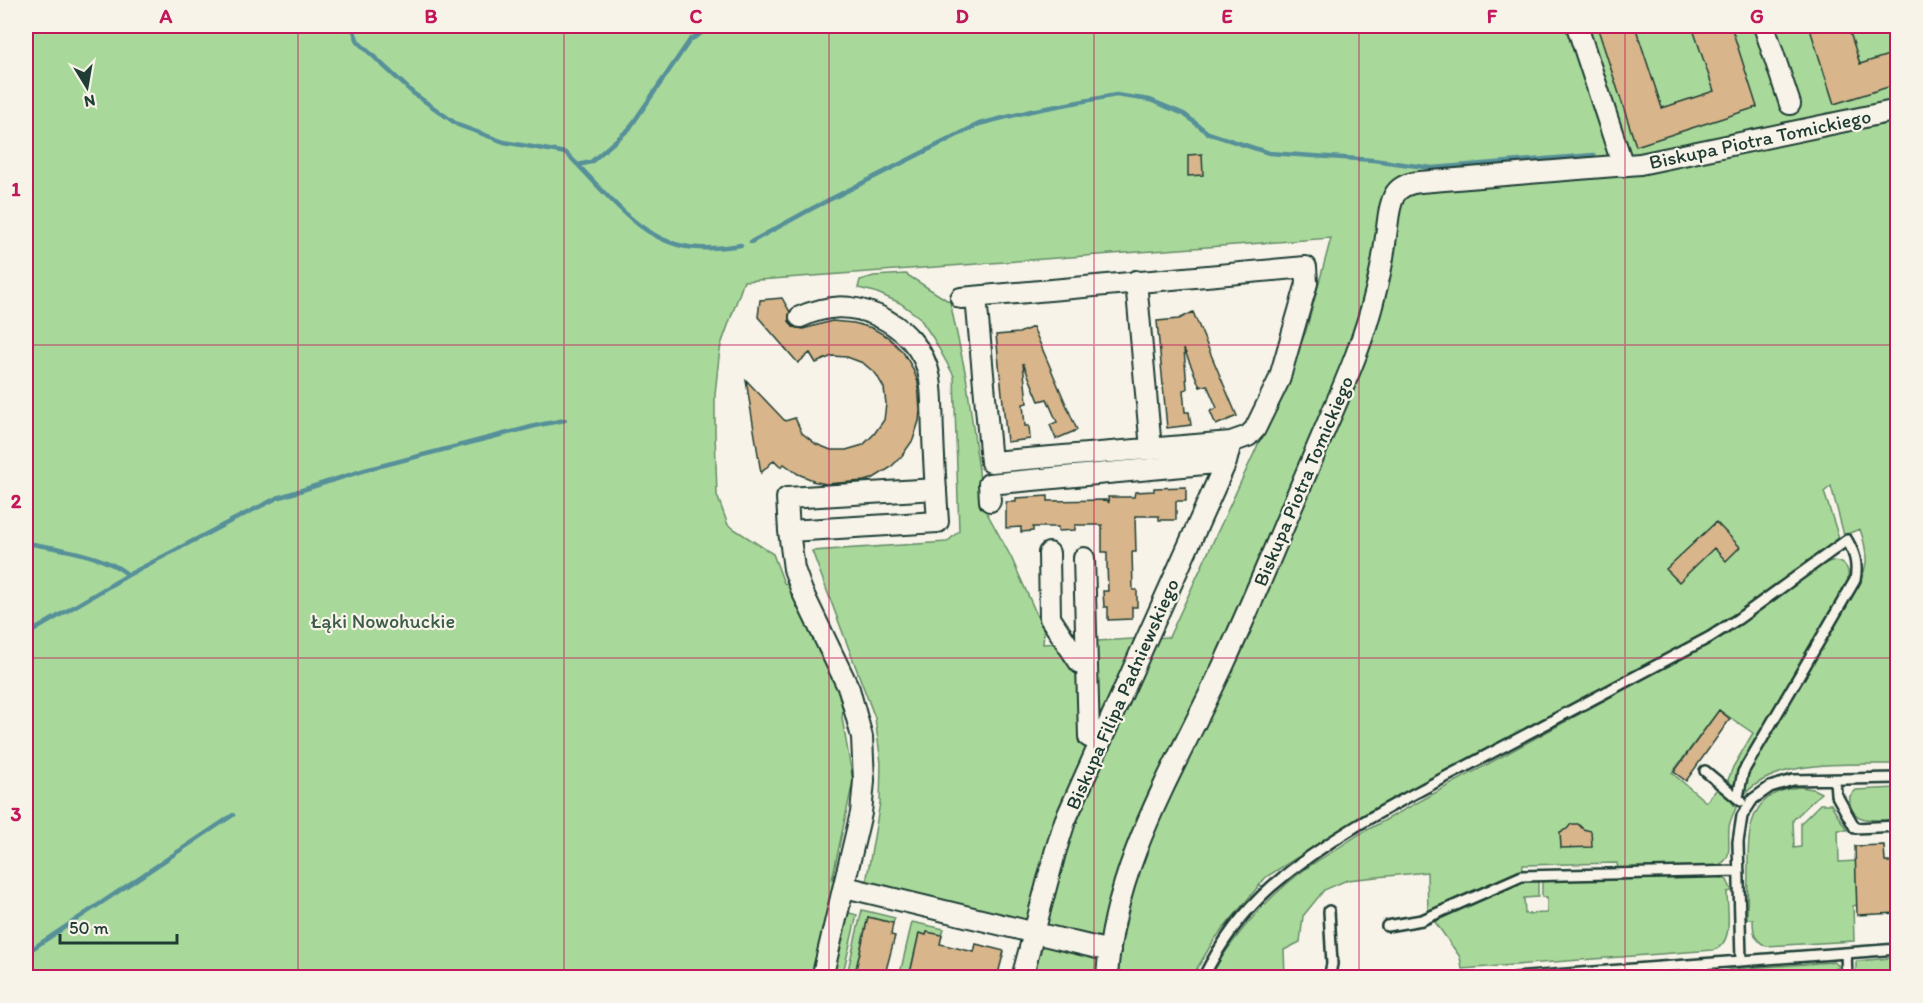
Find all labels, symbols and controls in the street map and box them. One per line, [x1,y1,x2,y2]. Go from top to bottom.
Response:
text: A [159,4,173,28]
text: B [425,4,438,28]
text: C [690,4,703,28]
text: D [955,4,969,28]
text: E [1221,4,1233,28]
text: F [1487,4,1498,28]
text: G [1750,4,1764,28]
north arrow [57,57,117,117]
text: N [83,91,97,112]
street label: Biskupa Piotra Tomickiego [1647,104,1873,174]
text: 1 [11,177,21,201]
street label: Biskupa Piotra Tomickiego [1248,372,1358,590]
text: 2 [11,489,22,513]
street label: Biskupa Filipa Padniewskiego [1060,575,1184,813]
park label: Łąki Nowohuckie [311,609,455,633]
text: 3 [11,802,22,826]
scale bar [60,907,177,945]
text: 50 m [69,917,109,939]

